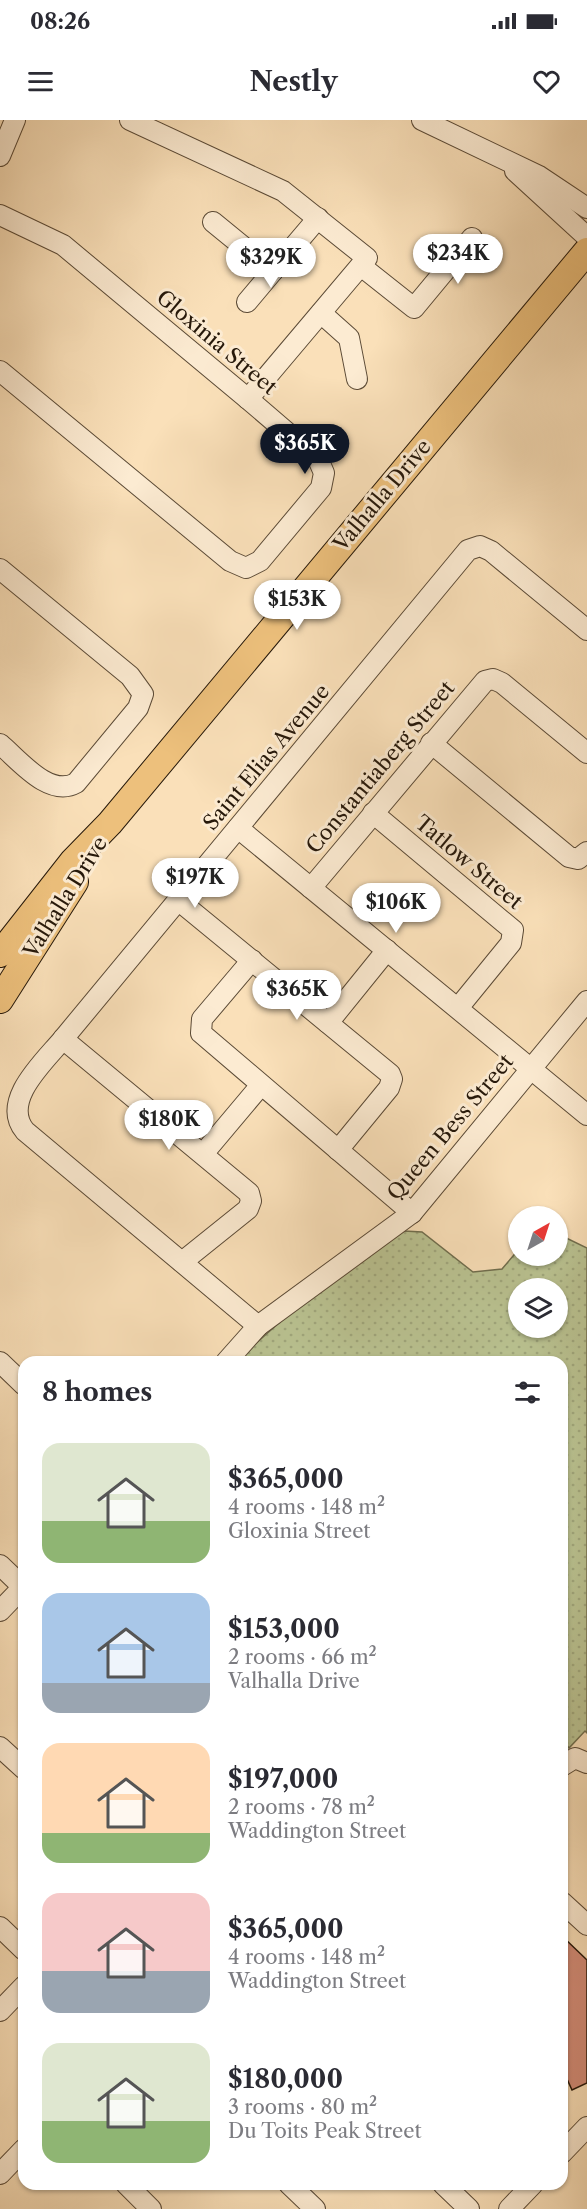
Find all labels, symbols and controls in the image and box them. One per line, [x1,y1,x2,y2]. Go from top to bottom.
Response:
text: 08:26 [30,8,90,35]
icon: menu [24,65,57,98]
text: Nestly [249,65,338,98]
icon: heart [530,65,563,98]
pin: $234K [416,234,500,285]
pin: $329K [229,238,313,289]
text: $234K [427,241,489,265]
text: $329K [240,245,302,269]
street label: Gloxinia Street [152,284,283,400]
pin: $365K [263,424,347,475]
text: $365K [274,431,336,455]
street label: Valhalla Drive [327,434,436,557]
pin: $153K [255,580,339,631]
text: $153K [268,587,326,611]
street label: Constantiaberg Street [301,675,460,858]
street label: Saint Elias Avenue [198,679,334,835]
street label: Tatlow Street [410,810,528,915]
street label: Valhalla Drive [17,832,112,963]
pin: $197K [153,858,237,909]
text: $197K [166,865,224,889]
pin: $106K [354,883,438,934]
text: $106K [366,890,426,914]
pin: $365K [255,970,339,1021]
text: $365K [266,977,328,1001]
street label: Queen Bess Street [382,1049,519,1205]
pin: $180K [127,1100,211,1151]
text: $180K [138,1107,200,1131]
north arrow [508,1206,568,1266]
map controls [508,1206,568,1338]
button: layers [508,1278,568,1338]
text: 8 homes [42,1376,152,1408]
icon: filters [511,1376,544,1409]
text: $365,000 [228,1463,344,1495]
icon: home [90,1467,162,1539]
text: 4 rooms · 148 m² [228,1495,385,1519]
text: Gloxinia Street [228,1519,370,1543]
text: $153,000 [228,1613,340,1645]
icon: home [90,1617,162,1689]
text: 2 rooms · 66 m² [228,1645,377,1669]
text: Valhalla Drive [228,1669,360,1693]
text: $197,000 [228,1763,338,1795]
icon: home [90,1767,162,1839]
text: 2 rooms · 78 m² [228,1795,375,1819]
text: Waddington Street [228,1819,406,1843]
text: $365,000 [228,1913,344,1945]
icon: home [90,1917,162,1989]
text: 4 rooms · 148 m² [228,1945,385,1969]
text: Waddington Street [228,1969,406,1993]
text: $180,000 [228,2063,343,2095]
icon: home [90,2067,162,2139]
text: 3 rooms · 80 m² [228,2095,377,2119]
text: Du Toits Peak Street [228,2119,421,2143]

